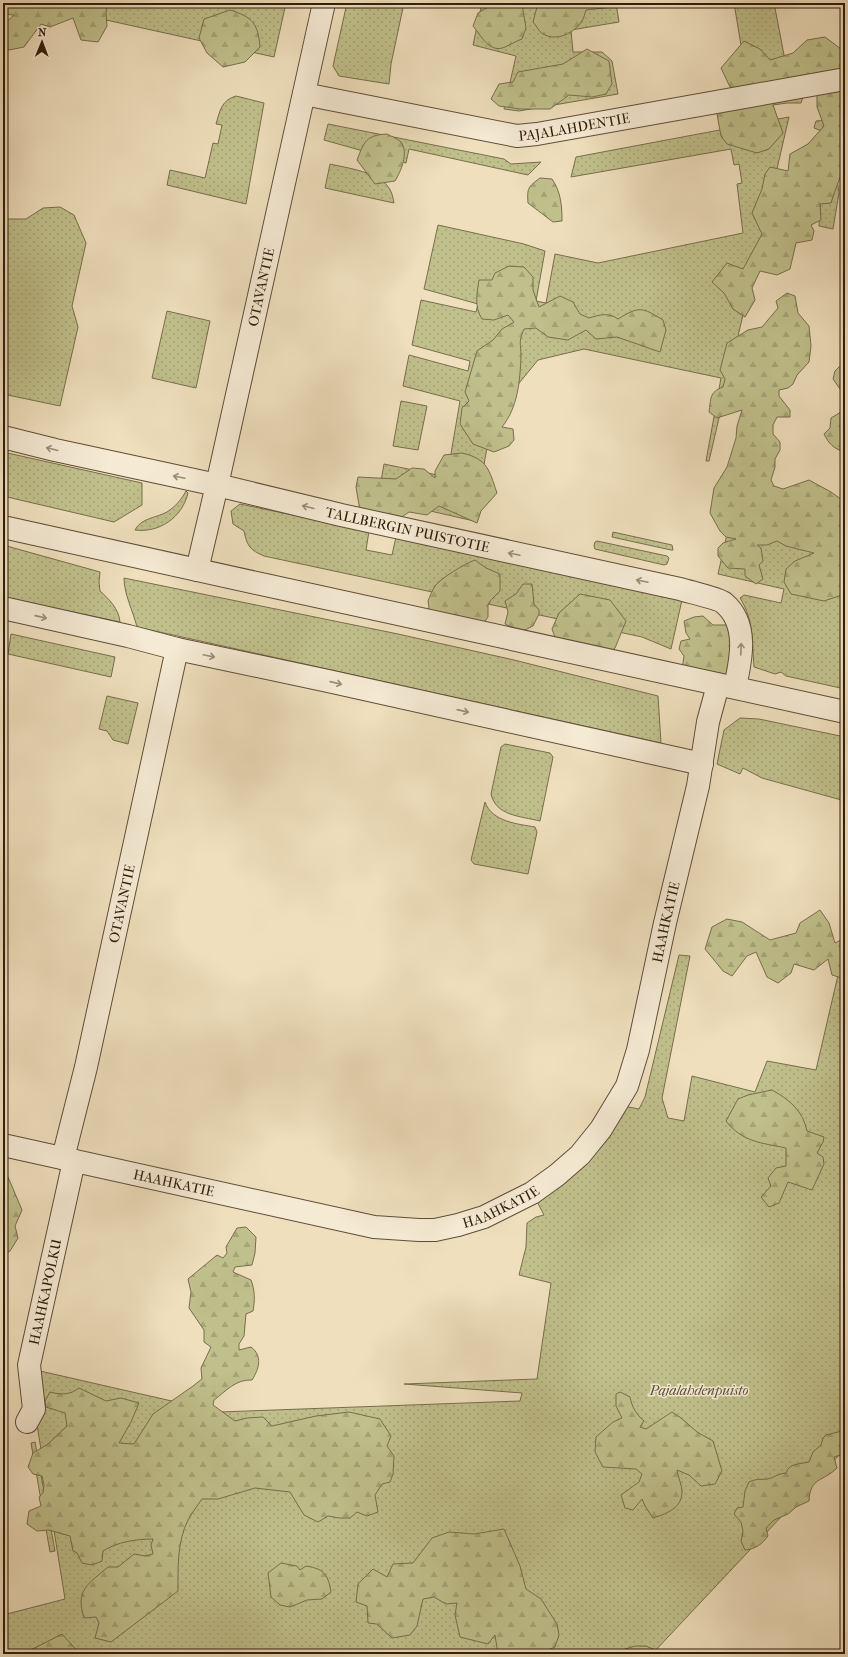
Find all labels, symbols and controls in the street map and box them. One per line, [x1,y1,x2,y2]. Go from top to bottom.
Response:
north arrow [22,22,62,62]
text: N [38,26,47,39]
street label: PAJALAHDENTIE [518,109,632,144]
street label: OTAVANTIE [244,246,278,328]
one-way arrow [46,444,59,452]
one-way arrow [173,472,186,480]
one-way arrow [302,503,315,511]
street label: TALLBERGIN PUISTOTIE [324,503,492,556]
one-way arrow [508,549,521,557]
one-way arrow [635,577,648,585]
one-way arrow [34,613,47,621]
one-way arrow [737,643,745,656]
one-way arrow [202,652,215,660]
one-way arrow [329,679,342,687]
one-way arrow [456,707,469,715]
street label: OTAVANTIE [105,862,138,945]
street label: HAAHKATIE [648,879,683,964]
street label: HAAHKATIE [132,1166,217,1200]
street label: HAAHKATIE [460,1182,543,1232]
street label: HAAHKAPOLKU [25,1237,65,1346]
park label: Pajalahdenpuisto [649,1382,749,1399]

